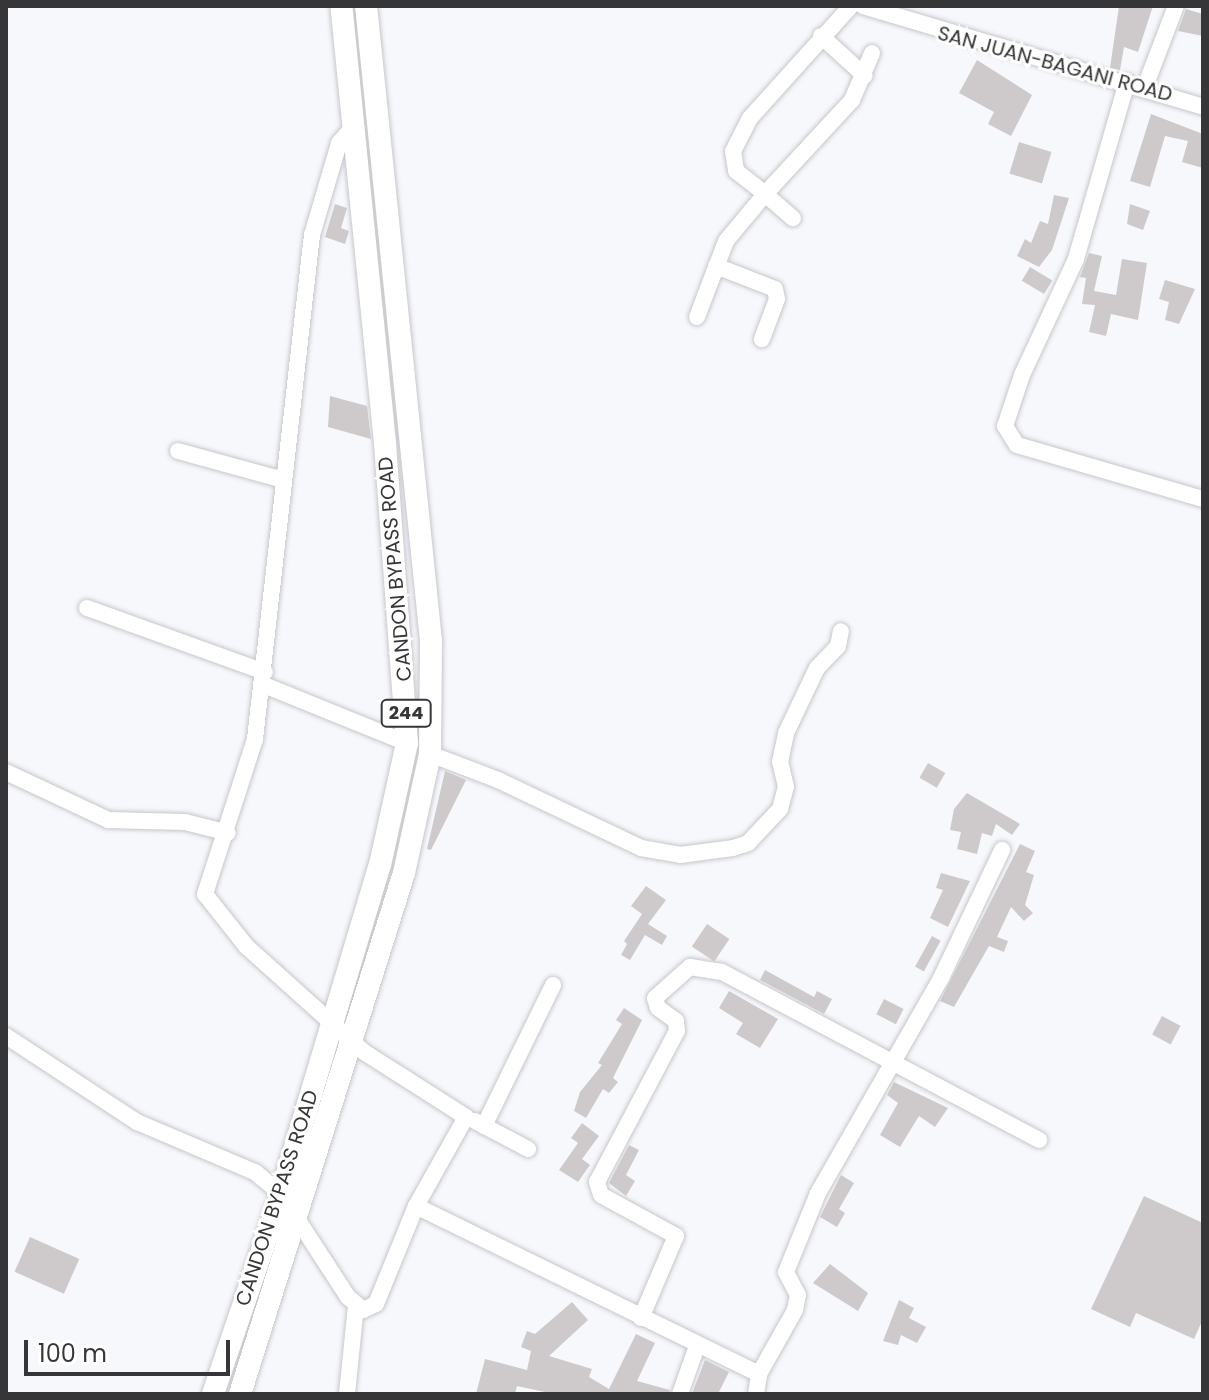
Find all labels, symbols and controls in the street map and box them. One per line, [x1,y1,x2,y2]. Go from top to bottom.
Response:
street label: SAN JUAN-BAGANI ROAD [935,21,1175,107]
street label: CANDON BYPASS ROAD [373,456,417,682]
road number: 244 [380,699,432,727]
street label: CANDON BYPASS ROAD [231,1087,323,1309]
scale bar [28,1324,234,1374]
text: 100 m [38,1337,107,1370]

